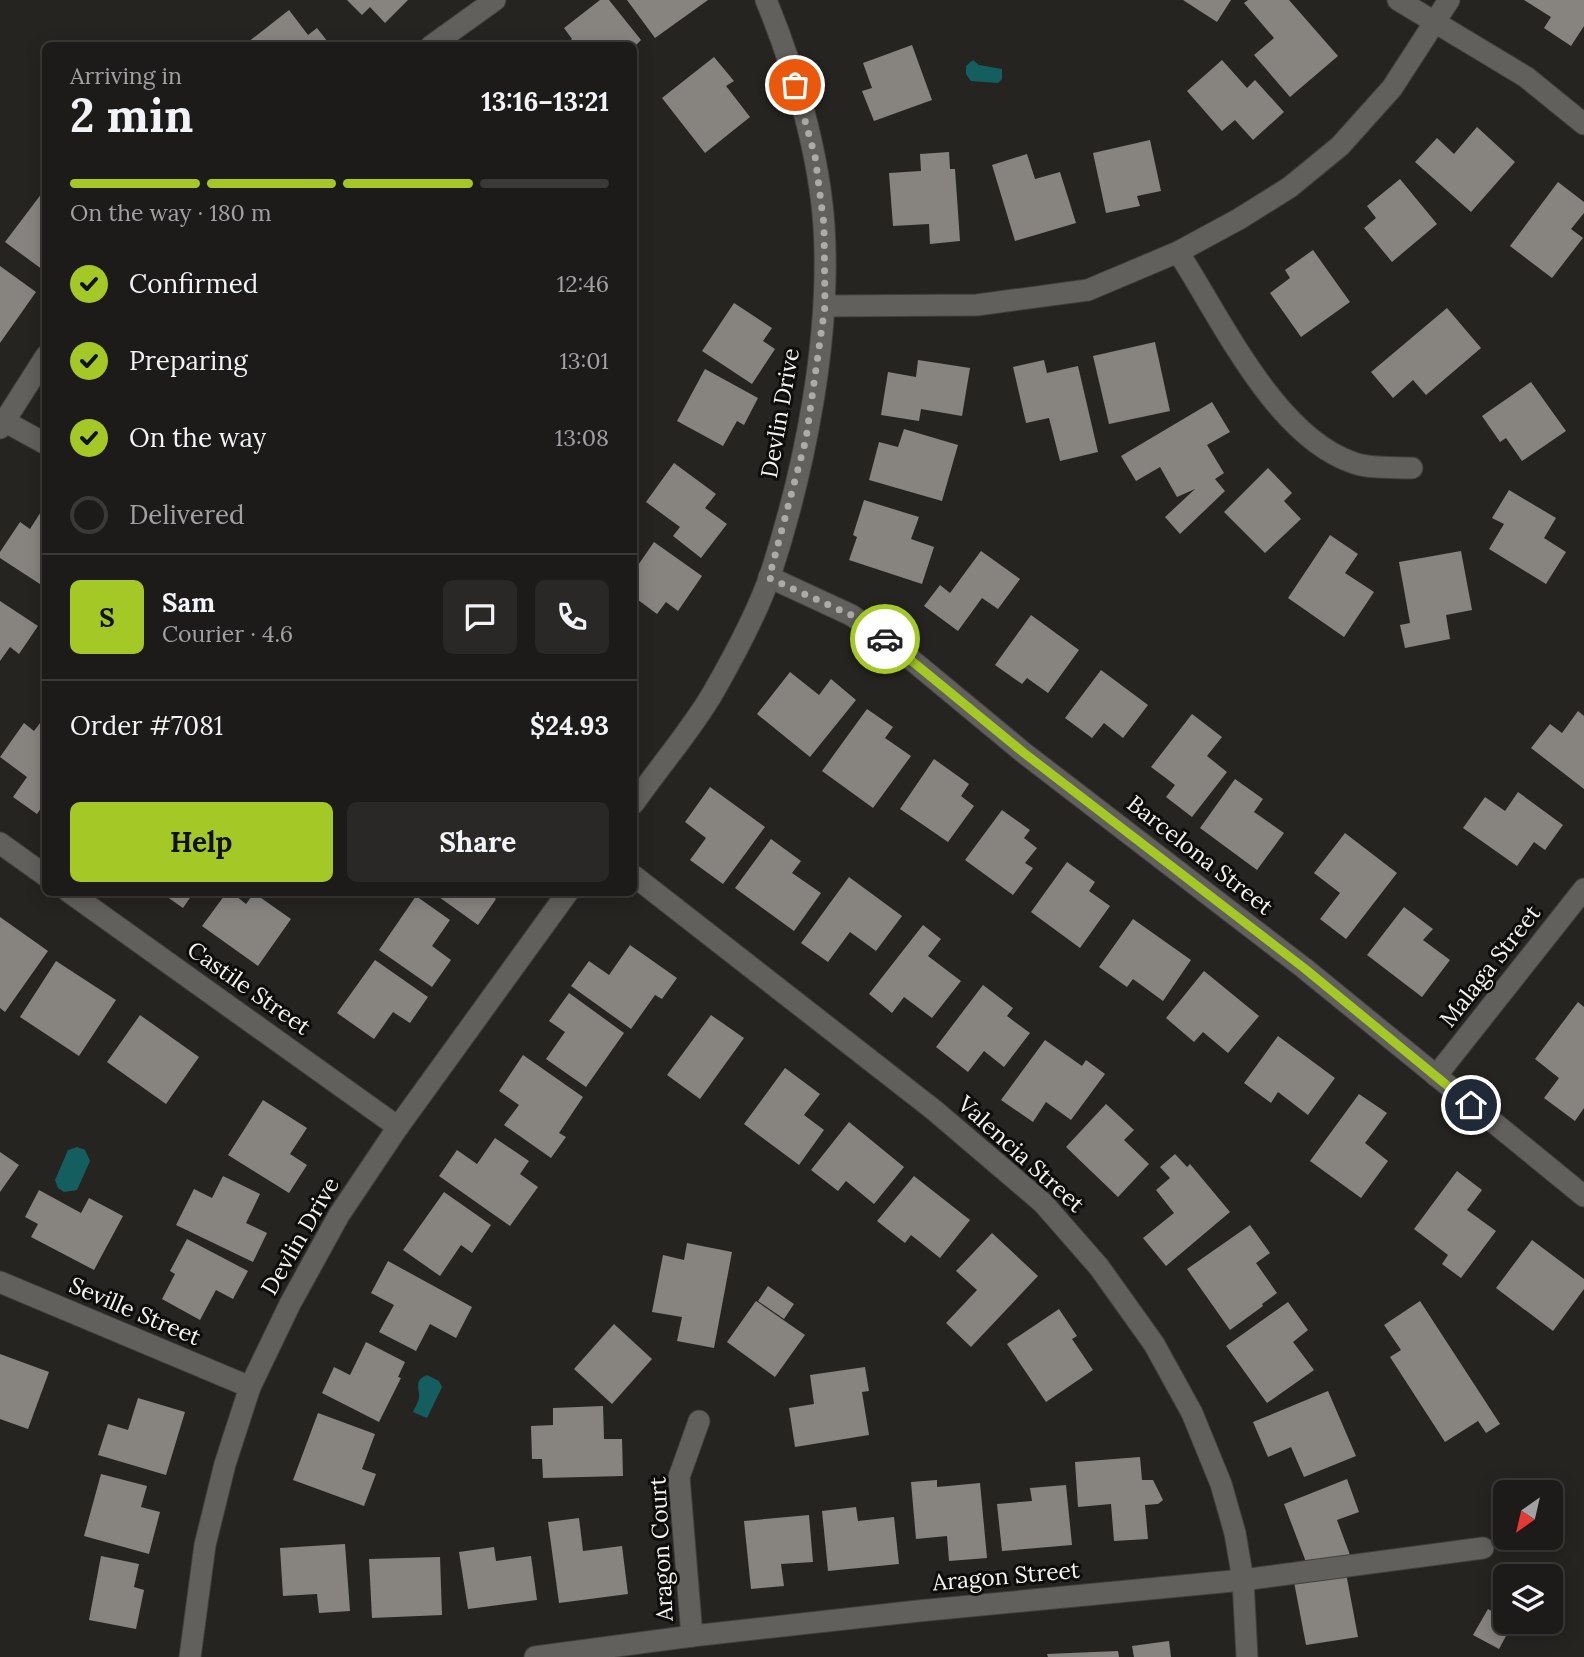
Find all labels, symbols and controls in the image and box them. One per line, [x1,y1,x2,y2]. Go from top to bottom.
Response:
pin [765,55,825,115]
text: Arriving in [70,61,182,90]
icon: bag [776,66,814,104]
text: 13:16–13:21 [481,85,609,118]
text: 2 min [70,86,193,145]
text: On the way · 180 m [70,198,271,227]
icon: check [70,265,108,303]
text: Confirmed [129,267,258,300]
text: 12:46 [557,269,609,298]
icon: check [70,342,108,380]
text: Preparing [129,344,248,377]
text: 13:01 [559,346,609,375]
street label: Devlin Drive [754,346,805,480]
icon: check [70,419,108,457]
text: On the way [129,421,266,454]
text: 13:08 [555,423,609,452]
text: Delivered [129,498,245,531]
button: chat [443,580,517,654]
button: phone [535,580,609,654]
text: Sam [162,586,215,619]
text: S [99,601,115,634]
courier [850,604,920,674]
text: Courier · 4.6 [162,619,293,648]
icon: car [866,620,904,658]
text: Order #7081 [70,709,223,742]
text: $24.93 [530,709,609,742]
street label: Barcelona Street [1122,789,1279,921]
button: Help [70,802,333,882]
button: Share [347,802,609,882]
street label: Malaga Street [1433,899,1546,1033]
street label: Castile Street [182,934,317,1041]
pin [1441,1075,1501,1135]
icon: home [1452,1086,1490,1124]
street label: Valencia Street [951,1088,1091,1218]
street label: Devlin Drive [254,1172,345,1300]
street label: Seville Street [65,1270,205,1351]
street label: Aragon Court [642,1476,679,1623]
north arrow [1493,1480,1563,1550]
map controls [1493,1480,1563,1634]
street label: Aragon Street [930,1555,1081,1596]
button: layers [1493,1564,1563,1634]

